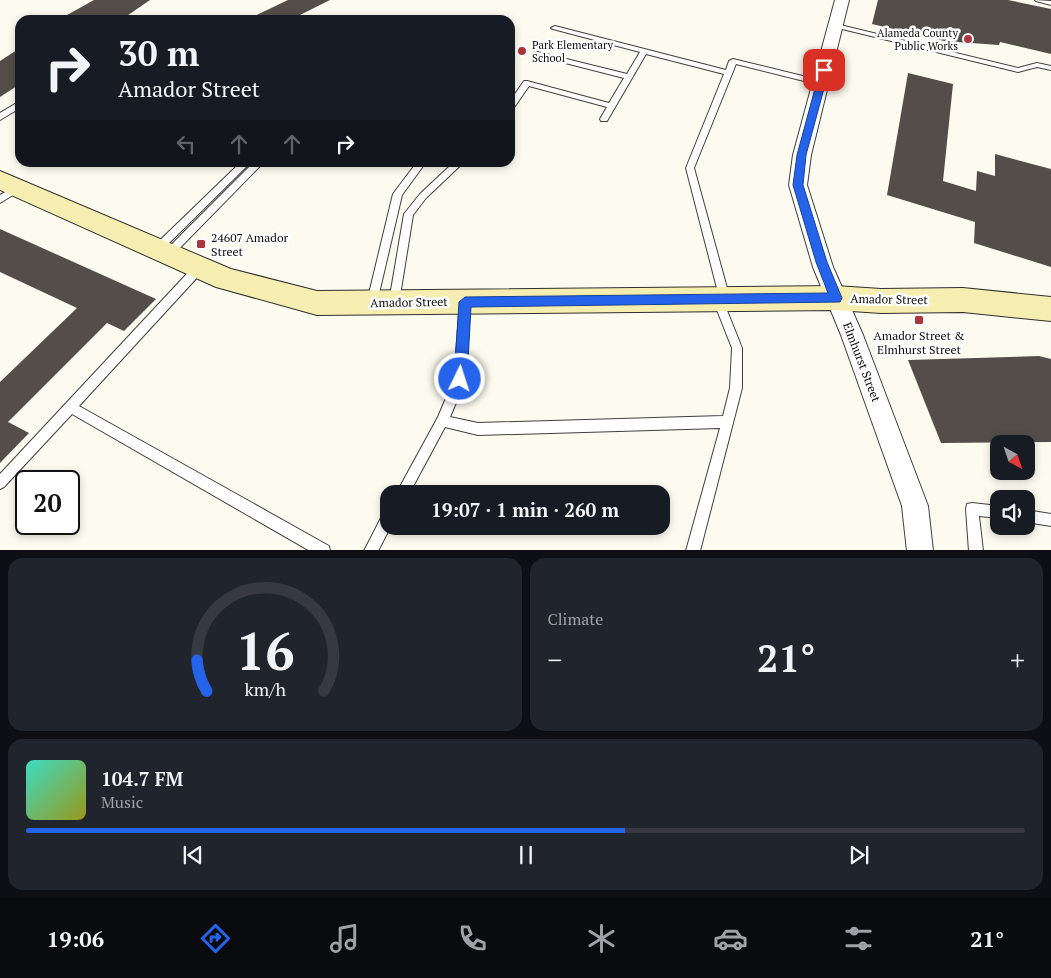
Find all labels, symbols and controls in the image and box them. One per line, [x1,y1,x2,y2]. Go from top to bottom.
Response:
place label: Alameda County Public Works [877,26,958,53]
text: 30 m [118,30,199,76]
marker: Alameda County Public Works [962,33,974,45]
icon: right [35,35,100,100]
place label: Park Elementary School [532,38,614,65]
marker: Park Elementary School [516,45,528,57]
pin [803,49,845,91]
icon: arrive [810,56,838,84]
text: Amador Street [118,74,260,103]
icon: left [172,130,200,158]
icon: ahead [225,130,253,158]
icon: ahead [278,130,306,158]
icon: right [331,130,359,158]
place label: 24607 Amador Street [211,230,289,259]
marker: 24607 Amador Street [195,238,207,250]
street label: Amador Street [850,291,928,307]
street label: Amador Street [370,294,448,310]
marker: Amador Street & Elmhurst Street [913,314,925,326]
street label: Elmhurst Street [840,320,884,404]
place label: Amador Street & Elmhurst Street [874,328,965,357]
position arrow [433,352,485,404]
north arrow [990,435,1035,480]
map controls [990,435,1035,535]
speed limit sign: 20 [15,470,80,535]
button: sound [990,490,1035,535]
text: 19:07 · 1 min · 260 m [431,497,619,522]
text: Climate [548,608,603,630]
text: 16 [235,616,294,685]
text: 21° [757,633,816,683]
text: − [548,641,562,678]
text: + [1010,641,1025,678]
text: km/h [244,677,286,701]
text: 104.7 FM [101,766,183,791]
text: Music [101,791,143,813]
icon: previous [179,841,207,869]
icon: pause [512,841,540,869]
icon: next [845,841,873,869]
icon: directions [198,921,233,956]
icon: music [327,921,362,956]
icon: phone [455,921,490,956]
icon: climate [584,921,619,956]
icon: car [713,921,748,956]
icon: filters [841,921,876,956]
text: 19:06 [47,924,104,953]
text: 21° [970,924,1004,953]

